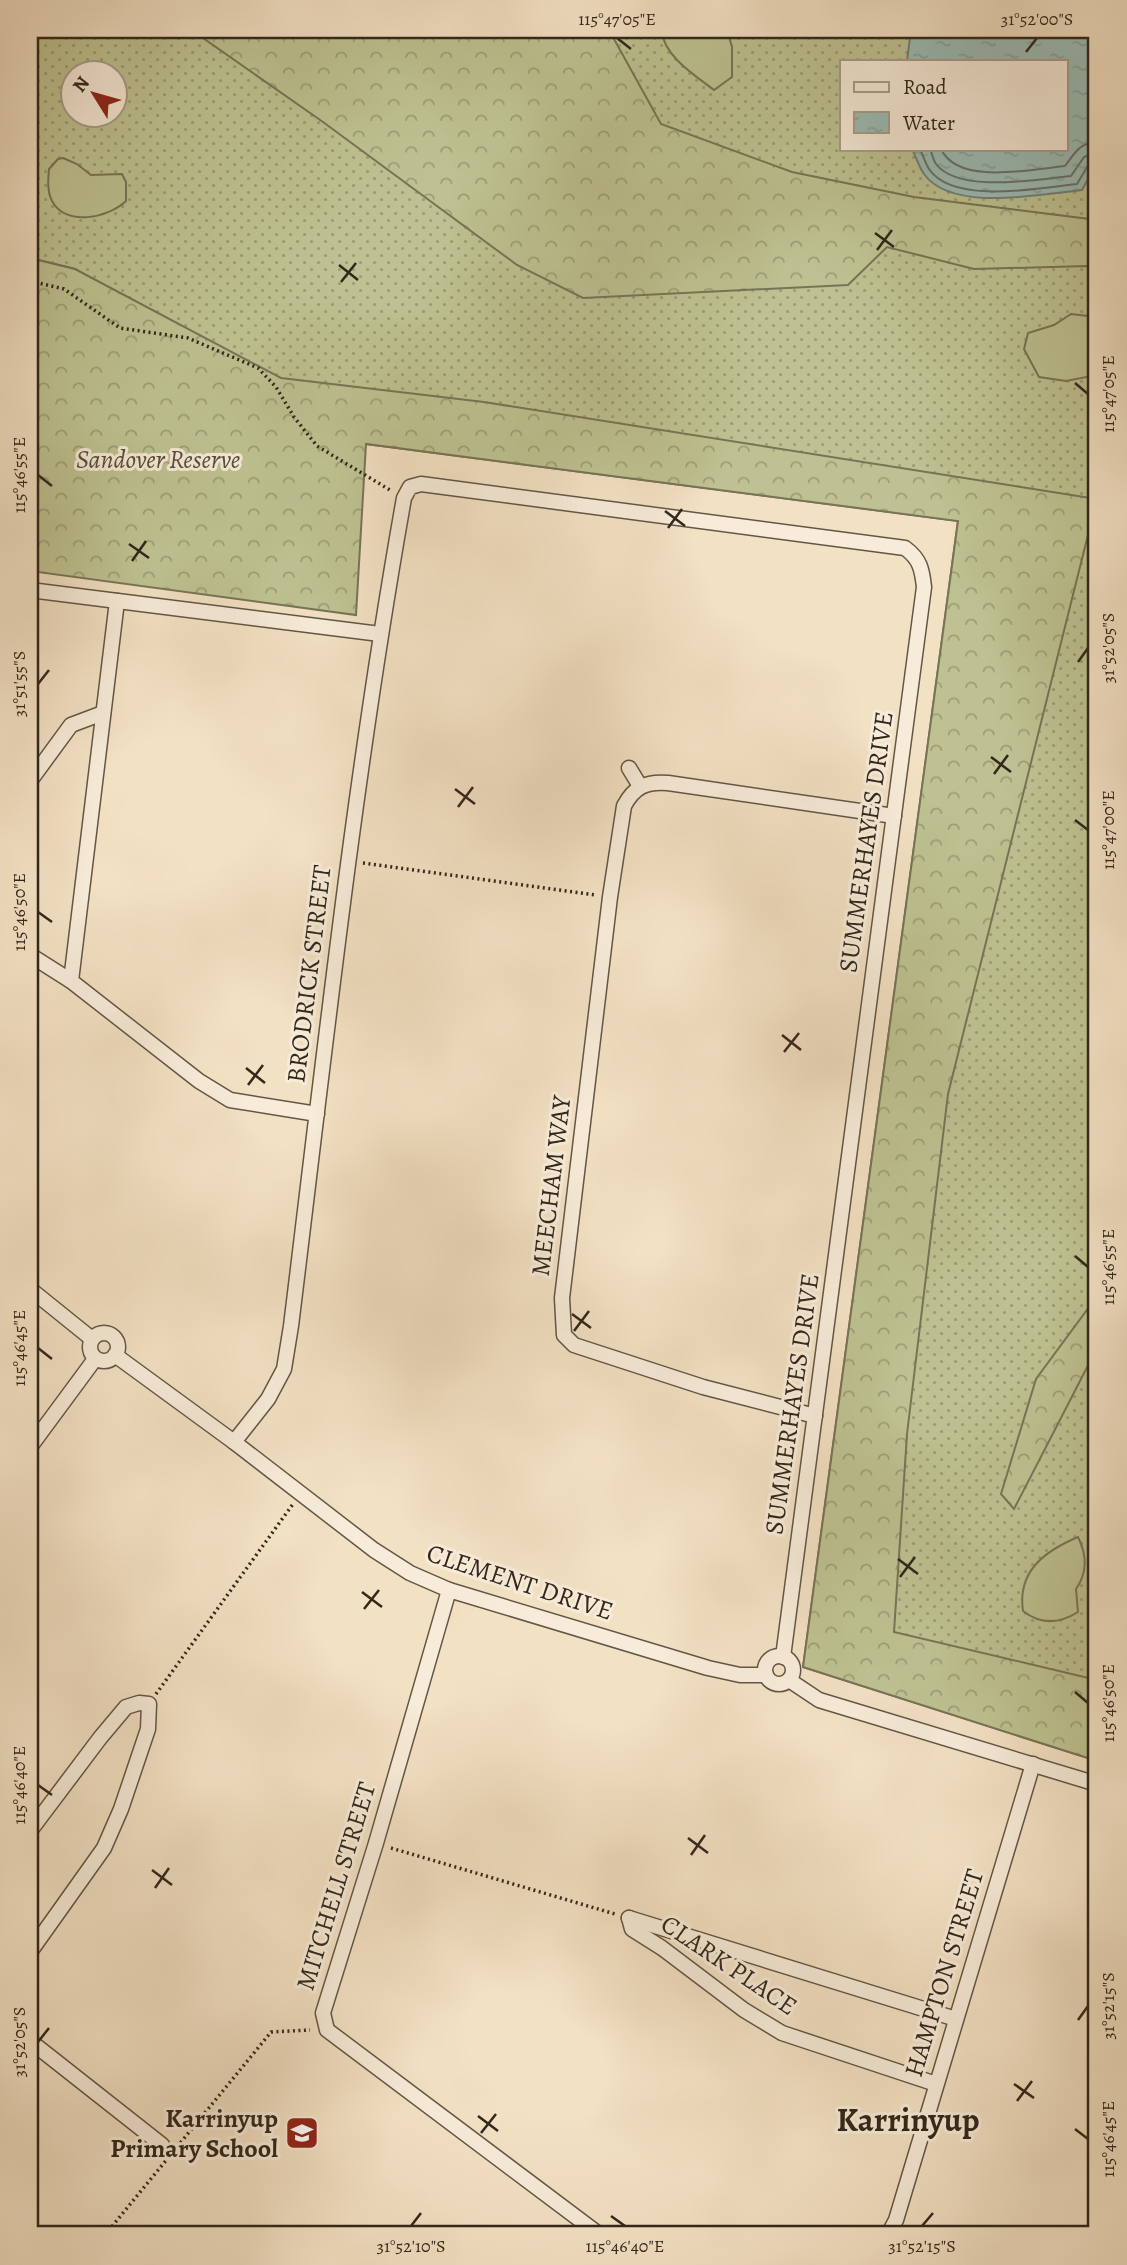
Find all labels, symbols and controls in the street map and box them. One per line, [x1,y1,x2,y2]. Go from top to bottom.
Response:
text: 115°47'05"E [578,7,656,31]
text: 31°52'00"S [1001,7,1073,31]
north arrow [60,60,130,130]
legend [840,60,1068,150]
text: N [67,71,96,98]
text: Road [903,73,947,101]
text: Water [902,109,955,137]
text: 115°47'05"E [1096,355,1120,433]
text: 115°46'55"E [7,437,31,513]
park label: Sandover Reserve [76,442,240,477]
text: 31°52'05"S [1096,613,1120,683]
text: 31°51'55"S [7,651,31,717]
street label: SUMMERHAYES DRIVE [830,709,902,975]
text: 115°47'00"E [1096,790,1120,870]
street label: BRODRICK STREET [278,863,340,1085]
text: 115°46'50"E [7,873,31,951]
street label: MEECHAM WAY [523,1093,580,1278]
text: 115°46'55"E [1096,1229,1120,1305]
street label: SUMMERHAYES DRIVE [756,1271,828,1537]
text: 115°46'45"E [7,1309,31,1387]
street label: CLEMENT DRIVE [422,1535,618,1629]
text: 115°46'50"E [1096,1664,1120,1742]
text: 115°46'40"E [7,1746,31,1824]
street label: MITCHELL STREET [288,1778,384,1994]
street label: HAMPTON STREET [896,1865,992,2081]
street label: CLARK PLACE [654,1906,804,2024]
text: 31°52'15"S [1096,1972,1120,2040]
text: 31°52'05"S [7,2007,31,2077]
district label: Karrinyup [836,2097,980,2142]
text: 115°46'45"E [1096,2100,1120,2178]
place label: Karrinyup Primary School [110,2101,278,2166]
school or university icon: Karrinyup Primary School [283,2114,321,2152]
text: 31°52'10"S [376,2234,446,2258]
text: 115°46'40"E [586,2234,664,2258]
text: 31°52'15"S [888,2234,956,2258]

